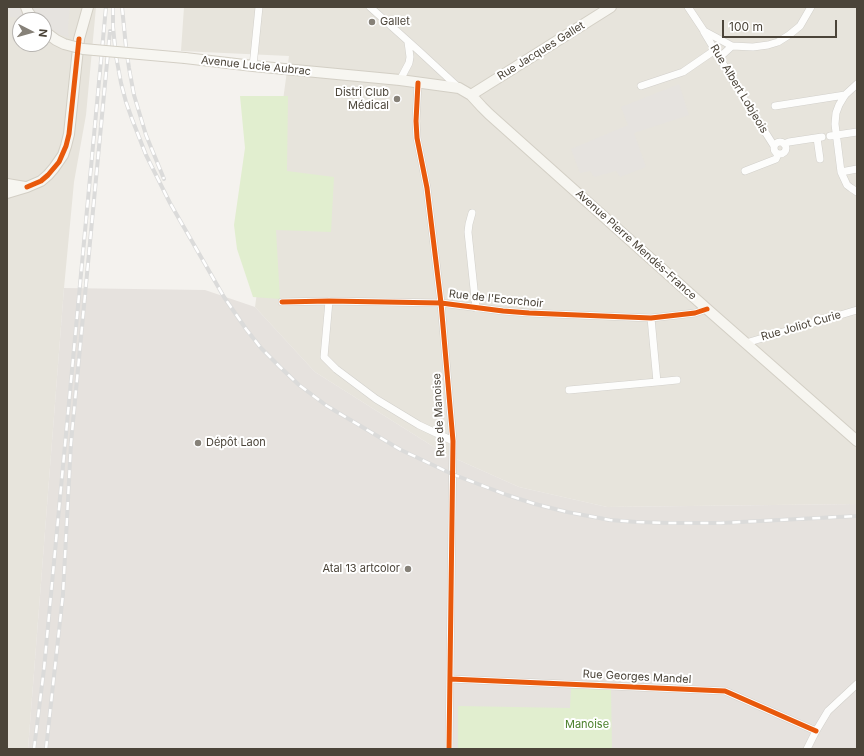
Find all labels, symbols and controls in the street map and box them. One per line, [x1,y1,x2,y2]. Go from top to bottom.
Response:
north arrow [12,12,52,52]
scale bar [724,12,839,38]
place label: Gallet [380,15,410,29]
marker: Gallet [367,17,377,27]
street label: Rue Jacques Gallet [495,19,587,83]
text: 100 m [729,19,763,34]
text: N [36,28,50,38]
street label: Rue Albert Lobjeois [707,42,771,136]
street label: Avenue Lucie Aubrac [200,54,312,78]
place label: Distri Club Médical [335,86,389,112]
marker: Distri Club Médical [392,94,402,104]
street label: Avenue Pierre Mendés-France [573,187,699,303]
street label: Rue de l'Ecorchoir [448,287,544,311]
street label: Rue Joliot Curie [760,308,842,344]
street label: Rue de Manoise [430,373,448,457]
place label: Dépôt Laon [206,436,266,450]
marker: Dépôt Laon [193,438,203,448]
place label: Atal 13 artcolor [322,562,400,576]
marker: Atal 13 artcolor [403,564,413,574]
street label: Rue Georges Mandel [582,668,692,686]
park label: Manoise [565,718,609,732]

